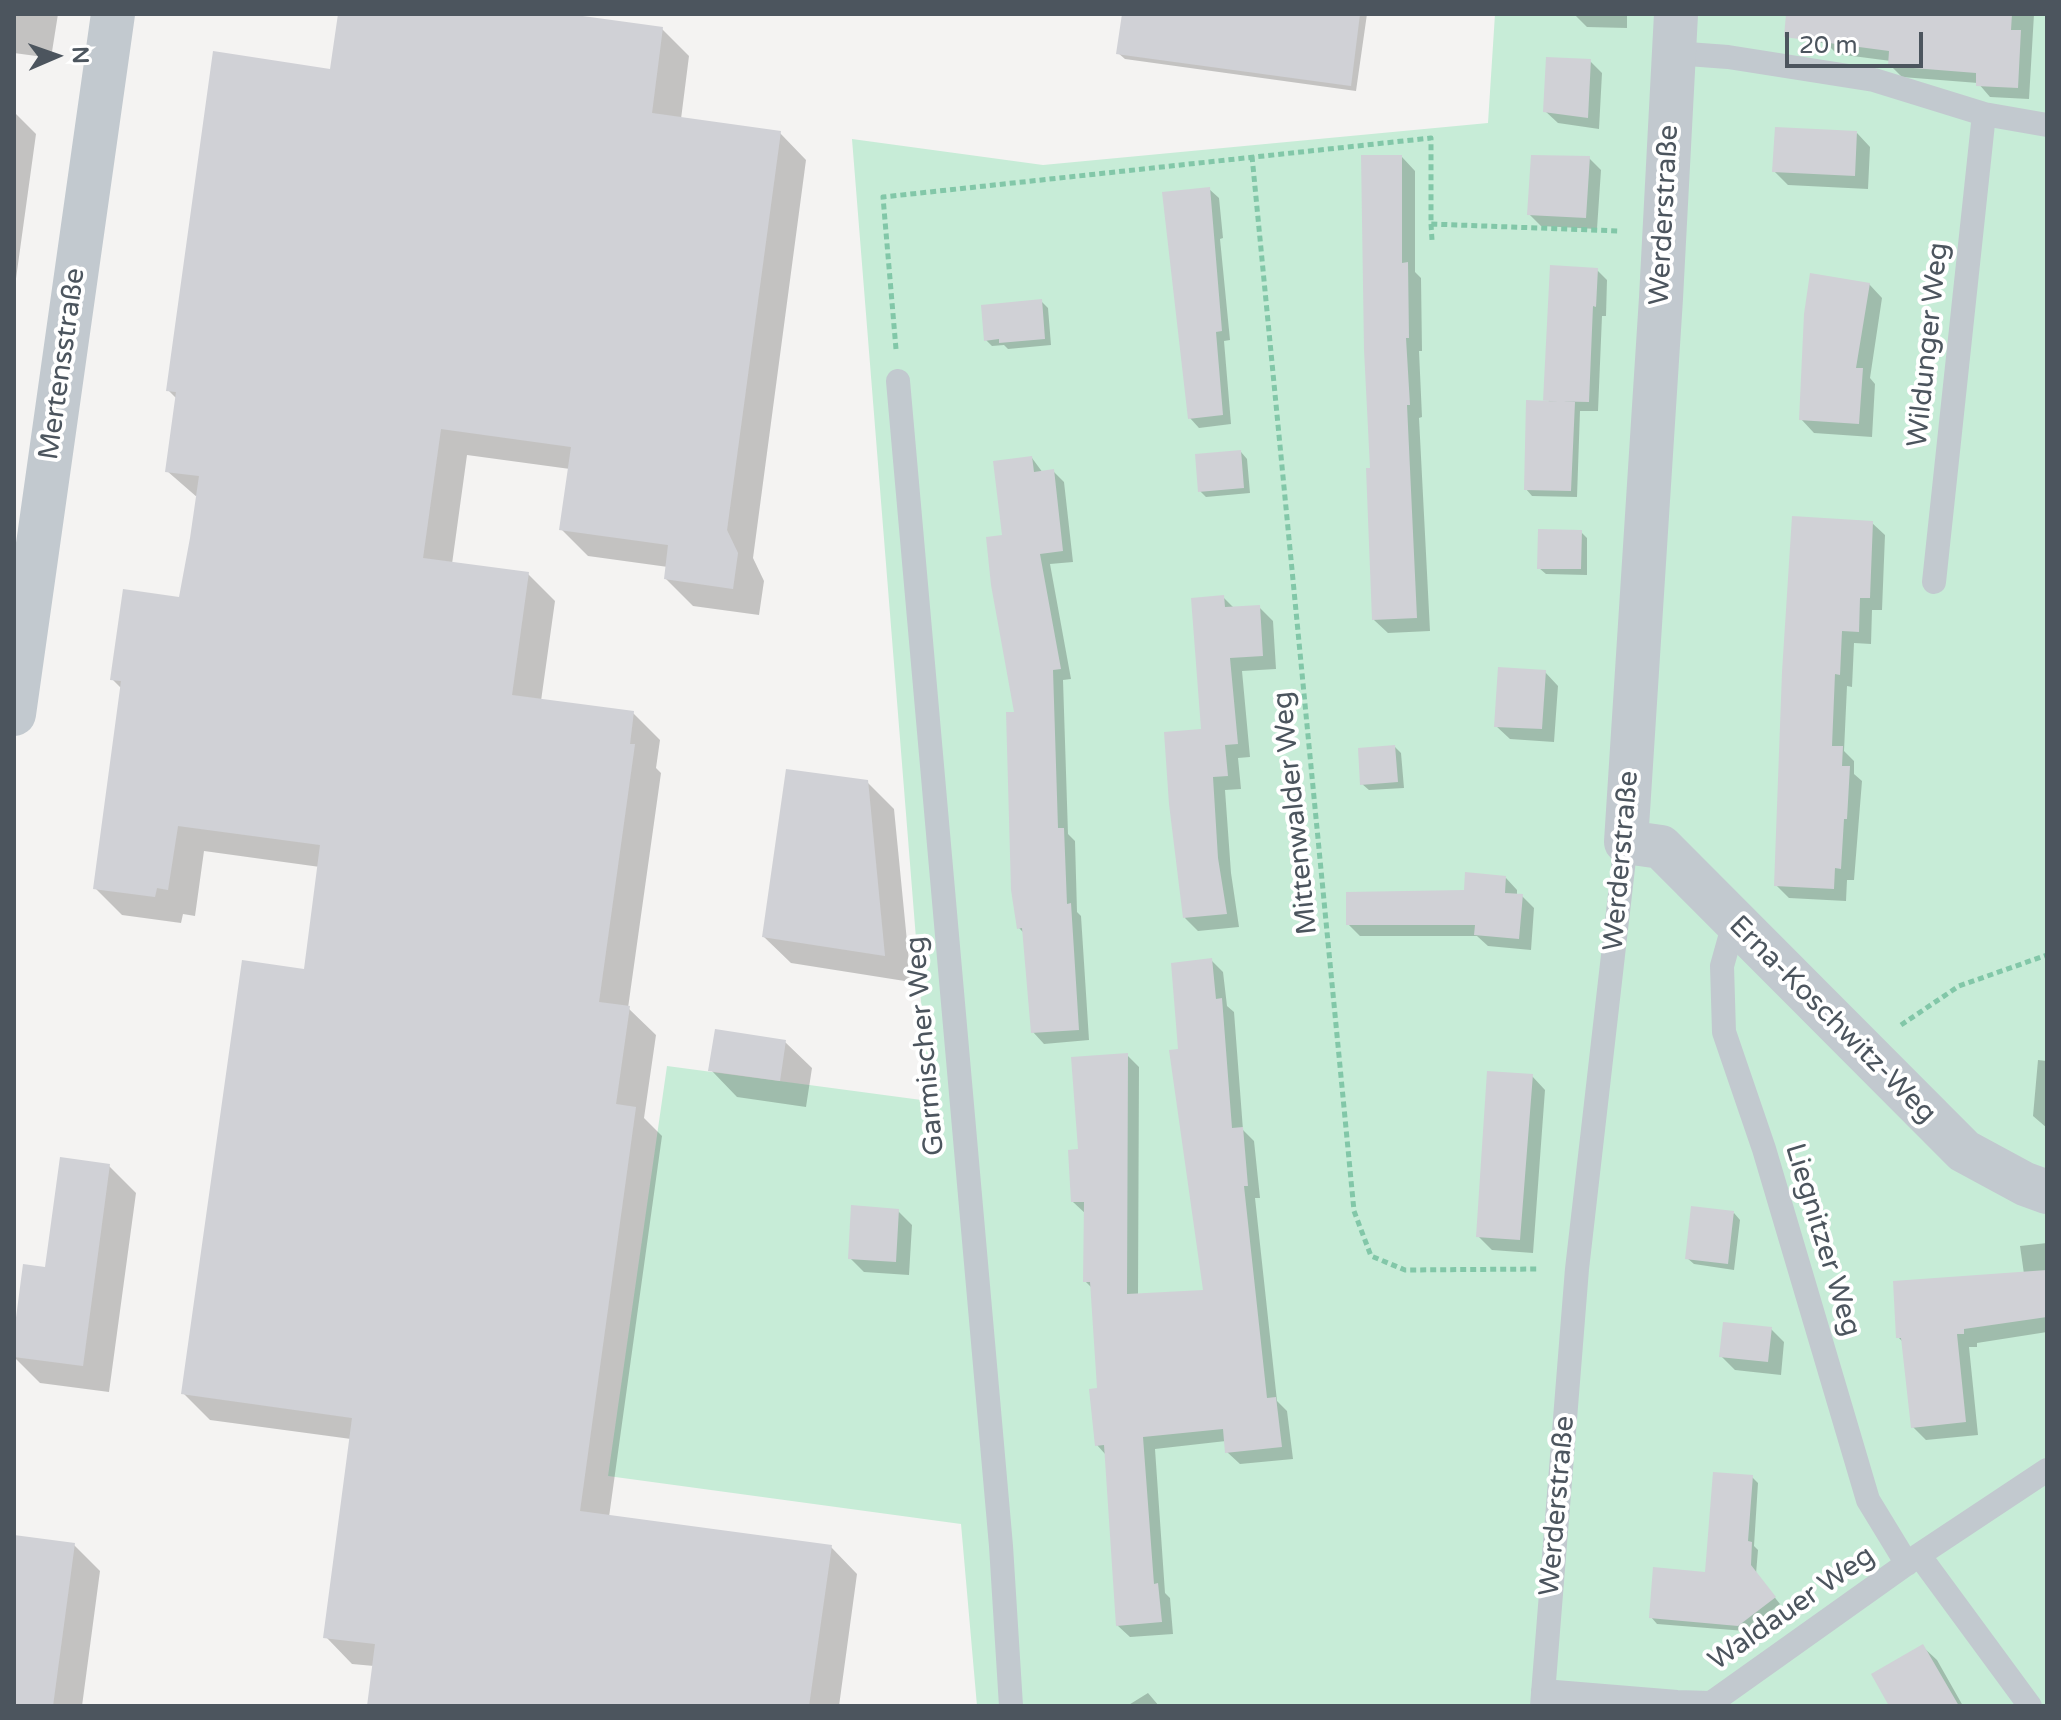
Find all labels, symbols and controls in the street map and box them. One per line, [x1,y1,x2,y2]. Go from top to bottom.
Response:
north arrow [16,16,96,96]
scale bar [1789,16,1927,66]
text: 20 m [1799,31,1857,60]
text: N [67,46,93,64]
street label: Werderstraße [1643,124,1687,306]
street label: Wildunger Weg [1902,241,1956,449]
street label: Mertensstraße [33,266,93,462]
street label: Mittenwalder Weg [1267,690,1325,936]
street label: Werderstraße [1597,769,1647,953]
street label: Erna-Koschwitz-Weg [1721,909,1943,1131]
street label: Garmischer Weg [900,935,952,1157]
street label: Liegnitzer Weg [1777,1140,1867,1340]
street label: Werderstraße [1533,1414,1583,1598]
street label: Waldauer Weg [1703,1539,1881,1679]

